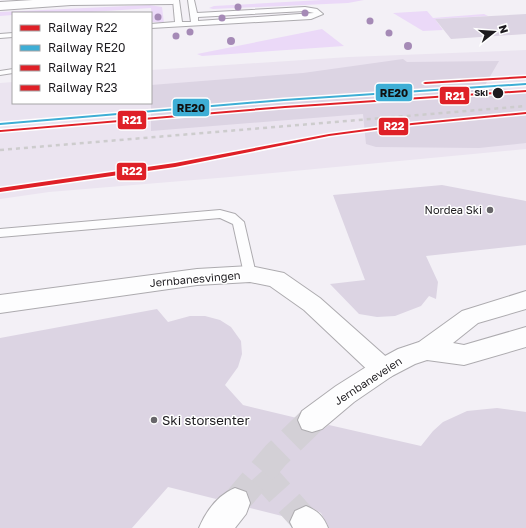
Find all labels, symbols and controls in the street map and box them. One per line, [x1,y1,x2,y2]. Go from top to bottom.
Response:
legend [12,12,152,104]
north arrow [474,12,514,52]
text: Railway R22 [48,20,118,35]
text: N [497,23,511,35]
text: Railway RE20 [48,40,125,55]
text: Railway R21 [48,60,117,75]
text: Railway R23 [48,80,118,95]
line badge: RE20 [375,83,413,102]
text: RE20 [380,86,408,99]
line badge: R21 [439,86,470,105]
marker: Ski [491,86,505,100]
place label: Ski [474,87,489,98]
text: R21 [445,89,465,102]
line badge: RE20 [172,98,210,117]
text: RE20 [177,101,205,114]
line badge: R21 [117,110,147,130]
text: R21 [122,113,142,126]
line badge: R22 [378,117,409,136]
text: R22 [383,119,405,132]
line badge: R22 [116,162,147,181]
text: R22 [121,164,143,177]
place label: Nordea Ski [425,203,482,216]
marker: Nordea Ski [485,205,495,215]
street label: Jernbanesvingen [149,268,241,289]
street label: Jernbaneveien [332,354,404,407]
place label: Ski storsenter [162,412,249,428]
marker: Ski storsenter [149,415,159,425]

